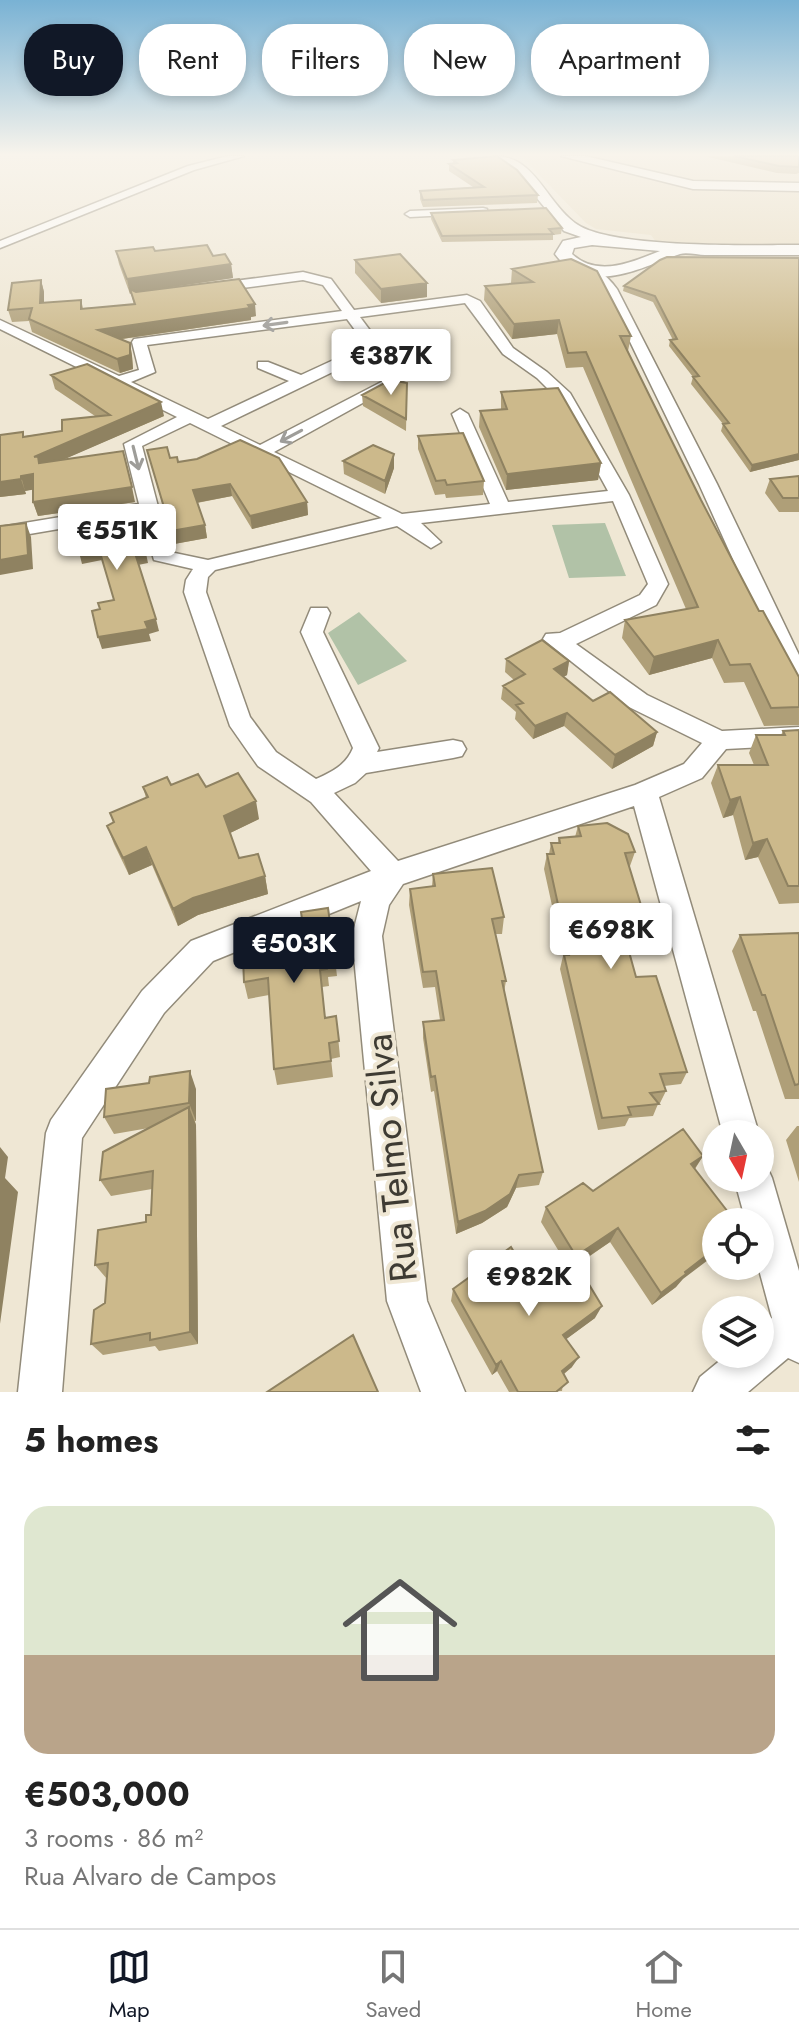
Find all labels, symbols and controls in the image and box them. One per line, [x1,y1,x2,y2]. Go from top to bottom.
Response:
chip: Buy [24,24,123,96]
chip: Rent [139,24,246,96]
chip: Filters [262,24,388,96]
chip: New [404,24,515,96]
chip: Apartment [531,24,709,96]
one-way arrow [263,317,288,332]
pin: €387K [335,329,447,397]
text: €387K [350,336,432,374]
one-way arrow [279,428,303,444]
one-way arrow [130,444,145,470]
pin: €551K [61,504,173,572]
text: €551K [76,511,158,549]
pin: €698K [555,903,667,971]
text: €698K [568,910,654,948]
pin: €503K [238,917,350,985]
text: €503K [251,924,337,962]
street label: Rua Telmo Silva [350,1031,431,1285]
north arrow [702,1120,774,1192]
map controls [702,1120,774,1368]
button: locate [702,1208,774,1280]
pin: €982K [473,1250,585,1318]
text: €982K [486,1257,572,1295]
button: layers [702,1296,774,1368]
text: 5 homes [24,1416,158,1465]
icon: filters [731,1418,775,1462]
icon: home [328,1558,472,1702]
text: €503,000 [24,1770,190,1819]
text: 3 rooms · 86 m² [24,1819,203,1857]
text: Rua Alvaro de Campos [24,1857,276,1895]
tab: Map [107,1945,151,2025]
tab: Saved [365,1945,421,2025]
tab: Home [636,1945,692,2025]

